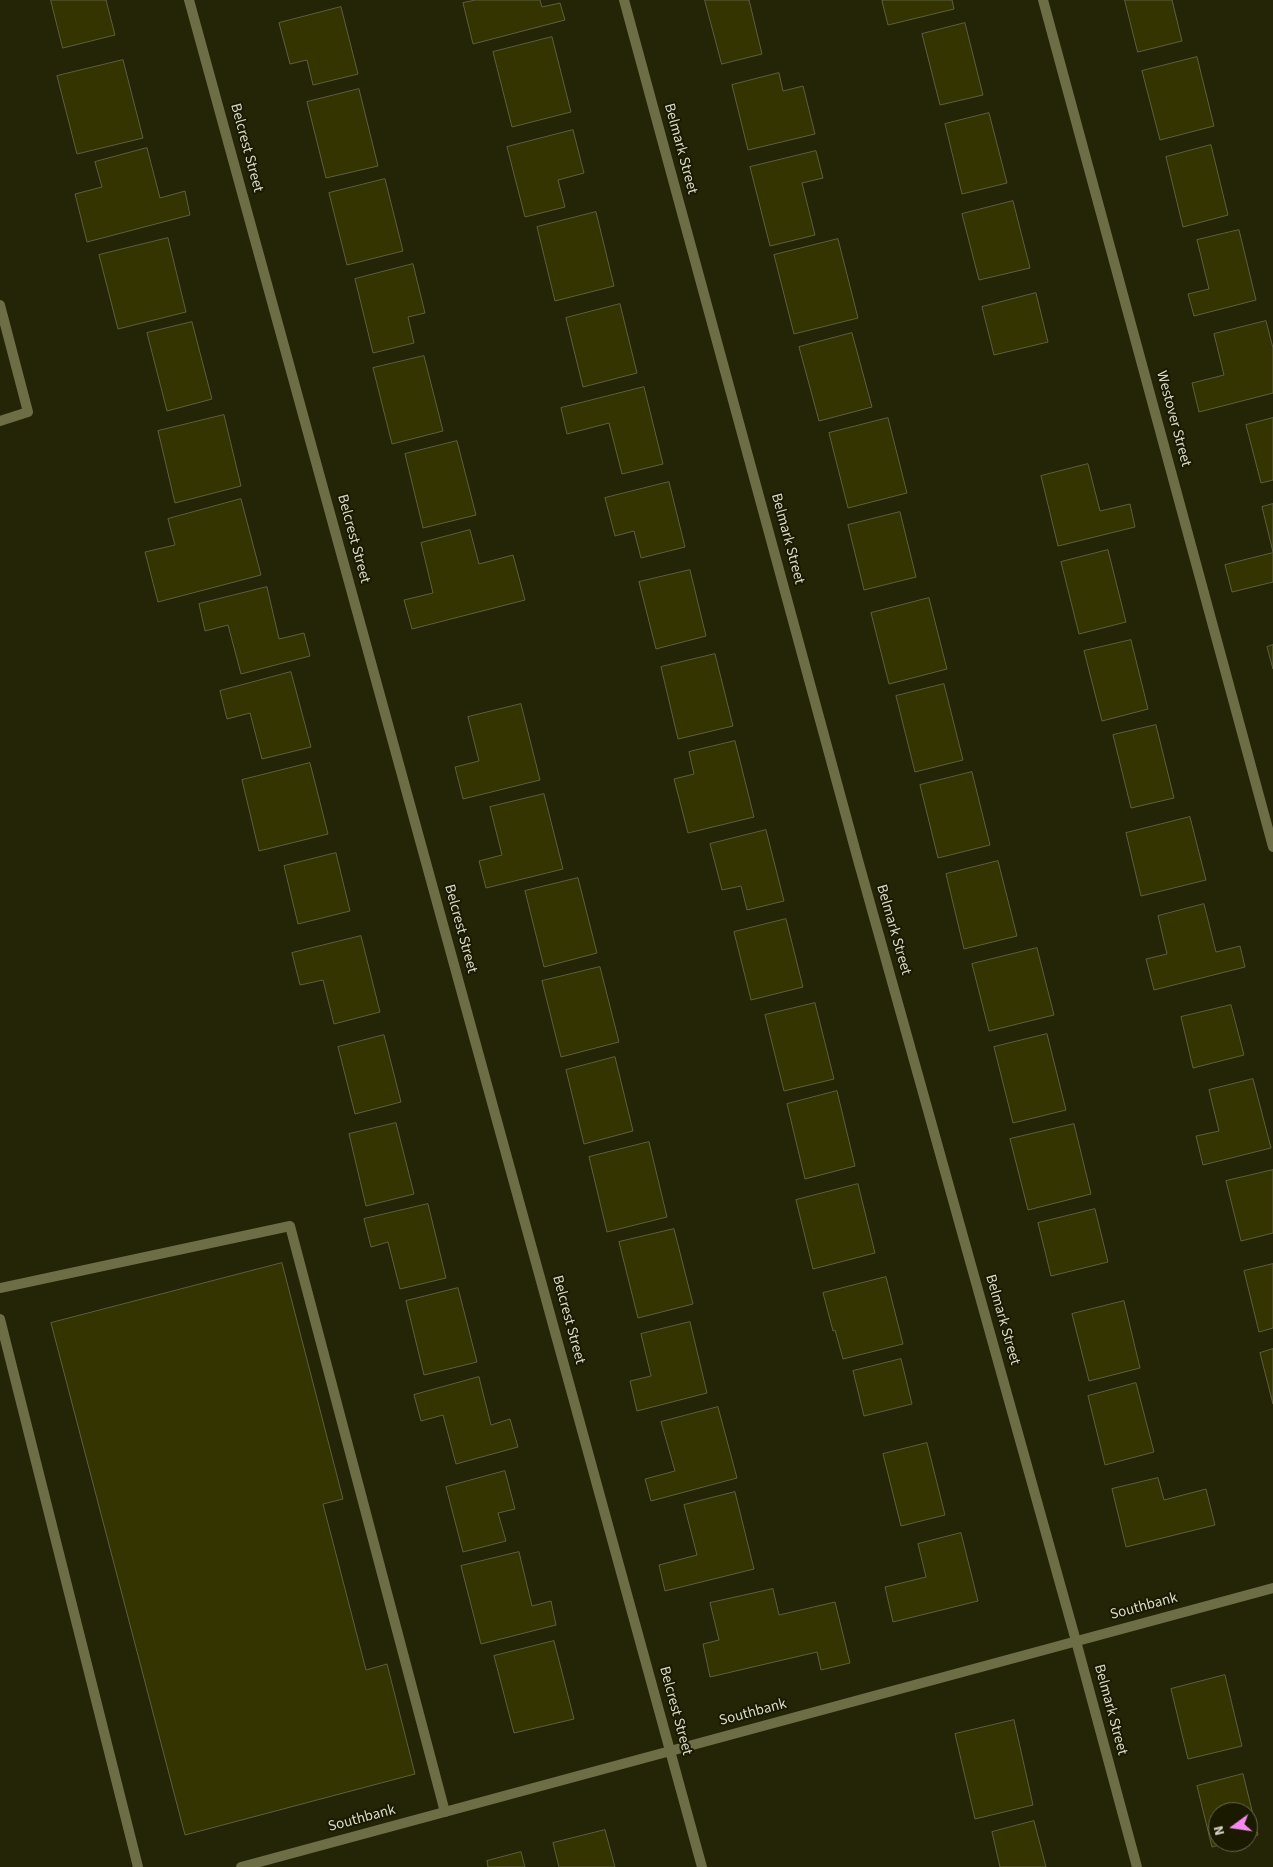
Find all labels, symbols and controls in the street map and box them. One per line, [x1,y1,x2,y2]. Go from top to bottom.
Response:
street label: Belcrest Street [226,102,266,194]
street label: Belmark Street [659,102,701,196]
street label: Westover Street [1152,369,1194,469]
street label: Belmark Street [766,492,808,586]
street label: Belcrest Street [333,493,373,585]
street label: Belcrest Street [440,883,480,975]
street label: Belmark Street [871,883,915,977]
street label: Belmark Street [980,1273,1024,1367]
street label: Belcrest Street [548,1274,588,1366]
street label: Southbank [1108,1589,1180,1625]
street label: Belmark Street [1089,1663,1131,1757]
street label: Belcrest Street [655,1665,695,1757]
street label: Southbank [717,1695,789,1731]
street label: Southbank [326,1801,398,1837]
north arrow [1208,1802,1258,1852]
text: N [1209,1823,1230,1837]

